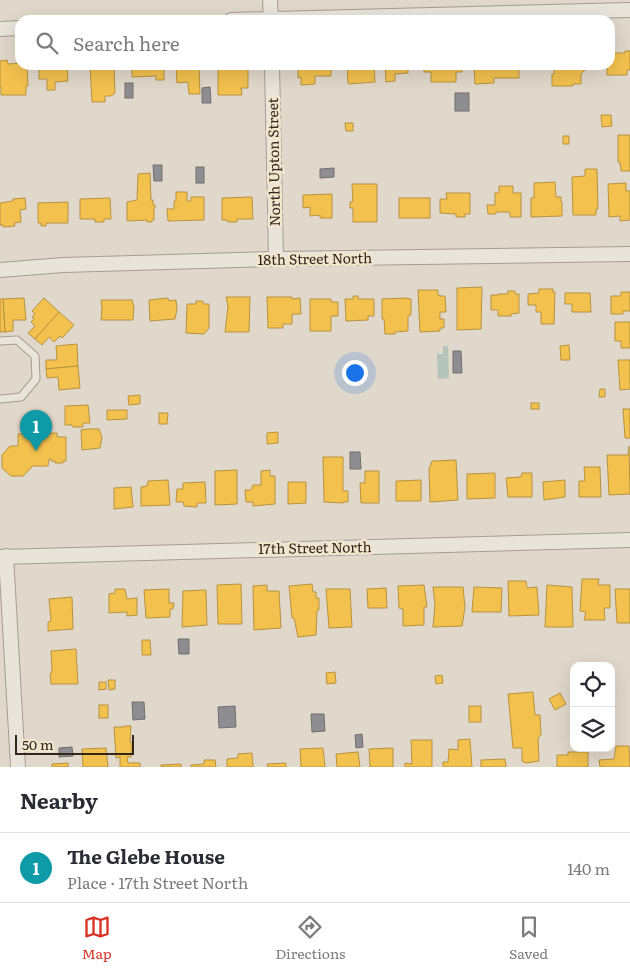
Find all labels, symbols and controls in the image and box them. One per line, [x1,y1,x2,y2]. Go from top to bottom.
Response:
search box [15,15,615,70]
icon: search [33,29,61,57]
text: Search here [73,29,180,57]
street label: North Upton Street [262,97,284,227]
street label: 18th Street North [258,247,372,269]
your location [342,360,368,386]
pin: 1 [20,410,52,451]
street label: 17th Street North [258,536,372,558]
map controls [570,662,615,752]
button: locate [570,662,615,707]
button: layers [570,707,615,752]
scale bar [15,732,134,755]
text: 50 m [22,734,54,754]
text: Nearby [20,784,98,815]
text: The Glebe House [67,842,225,870]
text: 1 [33,856,39,880]
text: 140 m [567,856,610,880]
text: Place · 17th Street North [67,870,248,894]
tab: Map [82,913,112,963]
tab: Directions [275,913,345,963]
tab: Saved [509,913,548,963]

